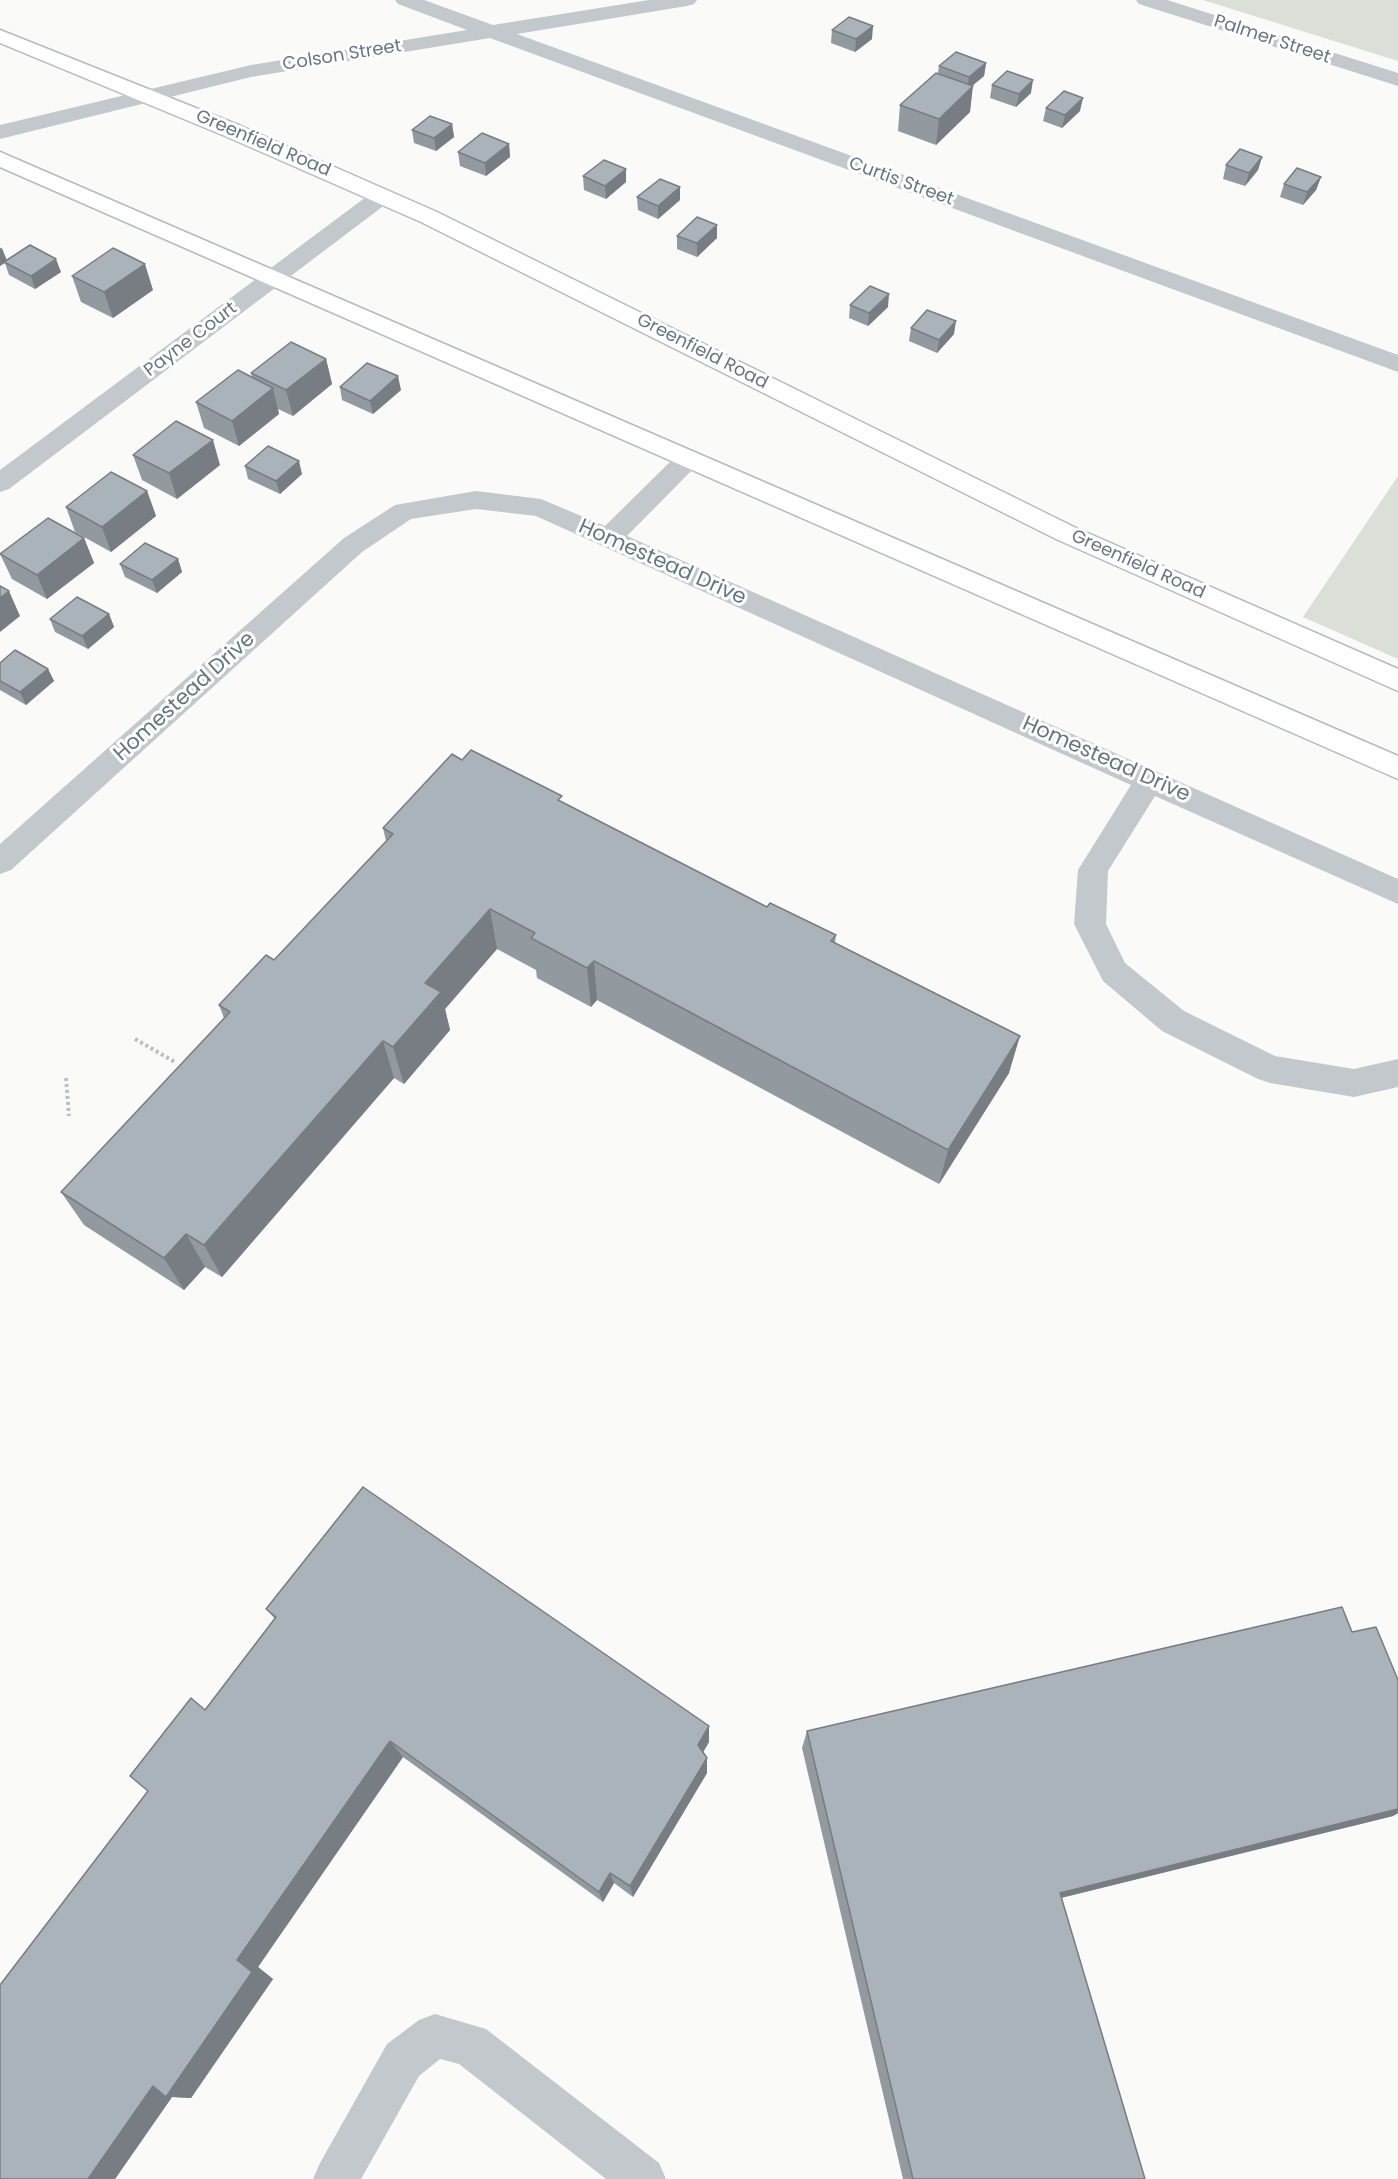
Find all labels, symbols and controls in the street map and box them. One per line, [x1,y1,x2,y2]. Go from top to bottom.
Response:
street label: Palmer Street [1211,11,1333,69]
street label: Colson Street [281,36,403,76]
street label: Greenfield Road [192,106,334,182]
street label: Curtis Street [846,153,956,211]
street label: Payne Court [140,298,242,382]
street label: Greenfield Road [633,310,771,394]
street label: Homestead Drive [574,515,750,611]
street label: Greenfield Road [1068,526,1208,604]
street label: Homestead Drive [109,627,261,767]
street label: Homestead Drive [1018,712,1194,808]

